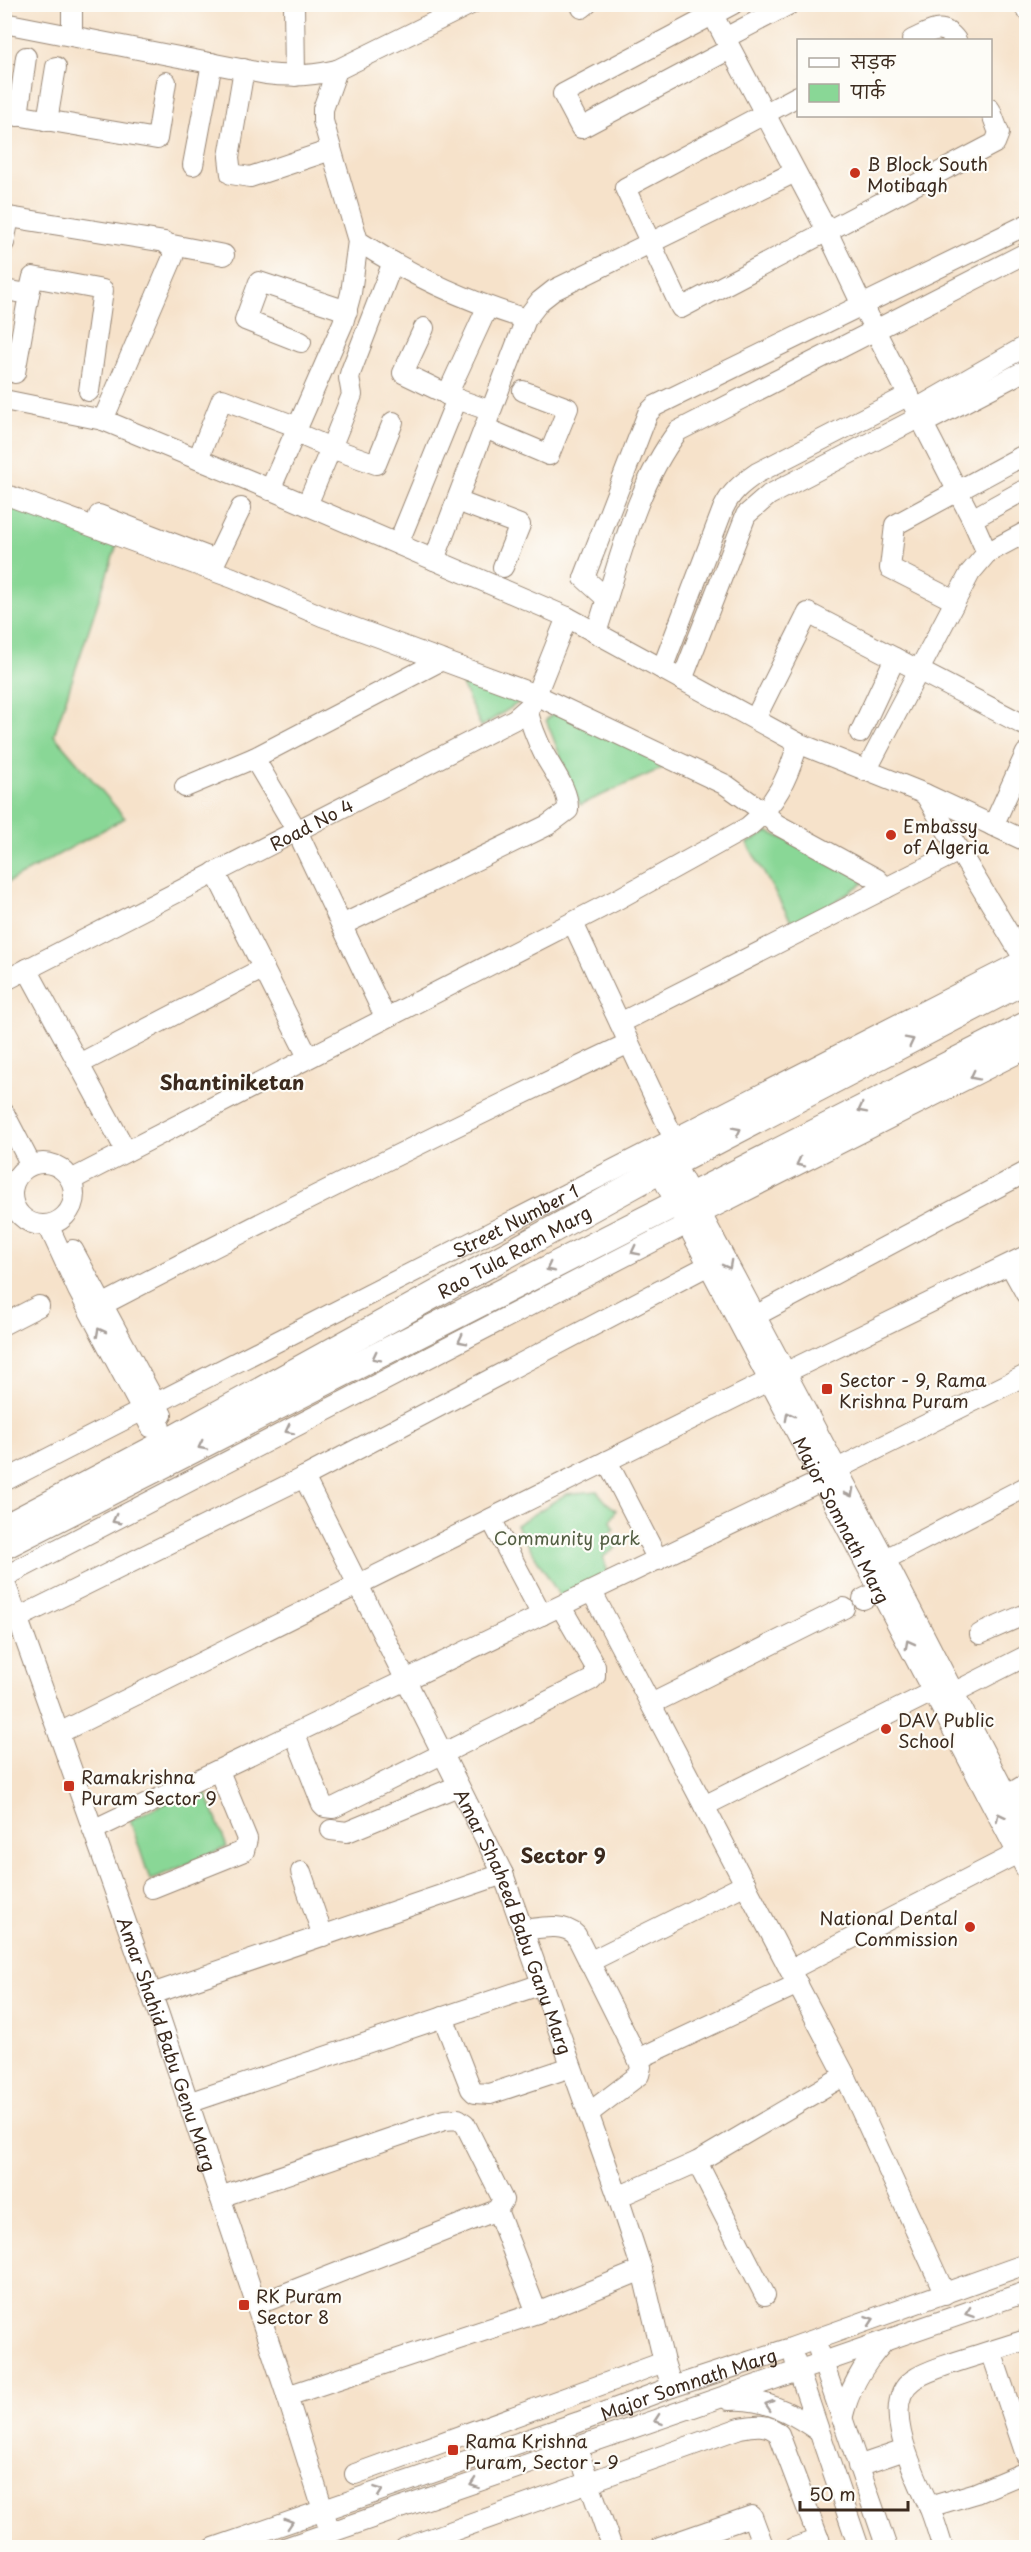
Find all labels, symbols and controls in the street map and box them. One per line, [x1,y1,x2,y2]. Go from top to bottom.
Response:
legend [797,39,992,117]
text: सड़क [850,48,896,75]
text: पार्क [850,78,886,105]
place label: B Block South Motibagh [867,150,988,198]
marker: B Block South Motibagh [848,166,862,180]
street label: Road No 4 [264,791,358,856]
place label: Embassy of Algeria [903,812,990,860]
marker: Embassy of Algeria [884,828,898,842]
one-way arrow [903,1037,914,1048]
district label: Shantiniketan [160,1067,304,1097]
one-way arrow [970,1068,981,1080]
one-way arrow [858,1102,869,1113]
one-way arrow [730,1127,741,1138]
one-way arrow [795,1156,806,1168]
street label: Street Number 1 [447,1176,583,1263]
street label: Rao Tula Ram Marg [432,1198,595,1304]
one-way arrow [630,1243,641,1255]
one-way arrow [721,1259,732,1270]
one-way arrow [545,1261,556,1273]
one-way arrow [96,1328,107,1338]
one-way arrow [458,1333,468,1344]
one-way arrow [372,1350,382,1361]
place label: Sector - 9, Rama Krishna Puram [839,1366,987,1414]
marker: Sector - 9, Rama Krishna Puram [820,1382,834,1396]
one-way arrow [785,1411,796,1422]
one-way arrow [284,1423,295,1434]
street label: Major Somnath Marg [787,1432,897,1608]
one-way arrow [198,1438,209,1450]
one-way arrow [842,1486,854,1497]
one-way arrow [111,1512,122,1524]
park label: Community park [494,1524,640,1551]
one-way arrow [905,1639,917,1650]
place label: DAV Public School [898,1706,994,1754]
marker: DAV Public School [879,1722,893,1736]
place label: Ramakrishna Puram Sector 9 [81,1763,217,1811]
marker: Ramakrishna Puram Sector 9 [62,1779,76,1793]
street label: Amar Shaheed Babu Ganu Marg [449,1783,580,2058]
one-way arrow [995,1812,1007,1823]
district label: Sector 9 [520,1840,606,1870]
place label: National Dental Commission [820,1904,958,1952]
street label: Amar Shahid Babu Genu Marg [112,1913,224,2175]
marker: National Dental Commission [963,1920,977,1934]
place label: RK Puram Sector 8 [256,2282,342,2330]
marker: RK Puram Sector 8 [237,2298,251,2312]
one-way arrow [964,2306,975,2318]
one-way arrow [864,2314,875,2327]
street label: Major Somnath Marg [596,2340,780,2426]
one-way arrow [764,2400,775,2412]
one-way arrow [653,2412,664,2425]
place label: Rama Krishna Puram, Sector - 9 [465,2427,619,2475]
marker: Rama Krishna Puram, Sector - 9 [446,2443,460,2457]
scale bar [800,2474,908,2512]
one-way arrow [469,2476,480,2489]
text: 50 m [809,2480,856,2507]
one-way arrow [373,2486,383,2499]
one-way arrow [283,2517,294,2530]

